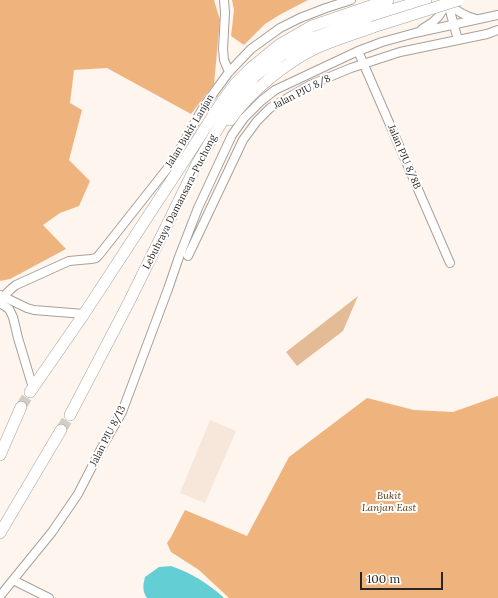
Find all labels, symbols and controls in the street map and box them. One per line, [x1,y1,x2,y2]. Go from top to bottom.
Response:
street label: Jalan PJU 8/8 [271,72,333,112]
street label: Jalan Bukit Lanjan [163,92,217,170]
street label: Jalan PJU 8/8B [385,123,423,191]
street label: Lebuhraya Damansara–Puchong [141,133,219,271]
street label: Jalan PJU 8/13 [88,404,128,468]
park label: Bukit Lanjan East [362,490,416,514]
scale bar [362,564,445,590]
text: 100 m [367,571,400,586]

